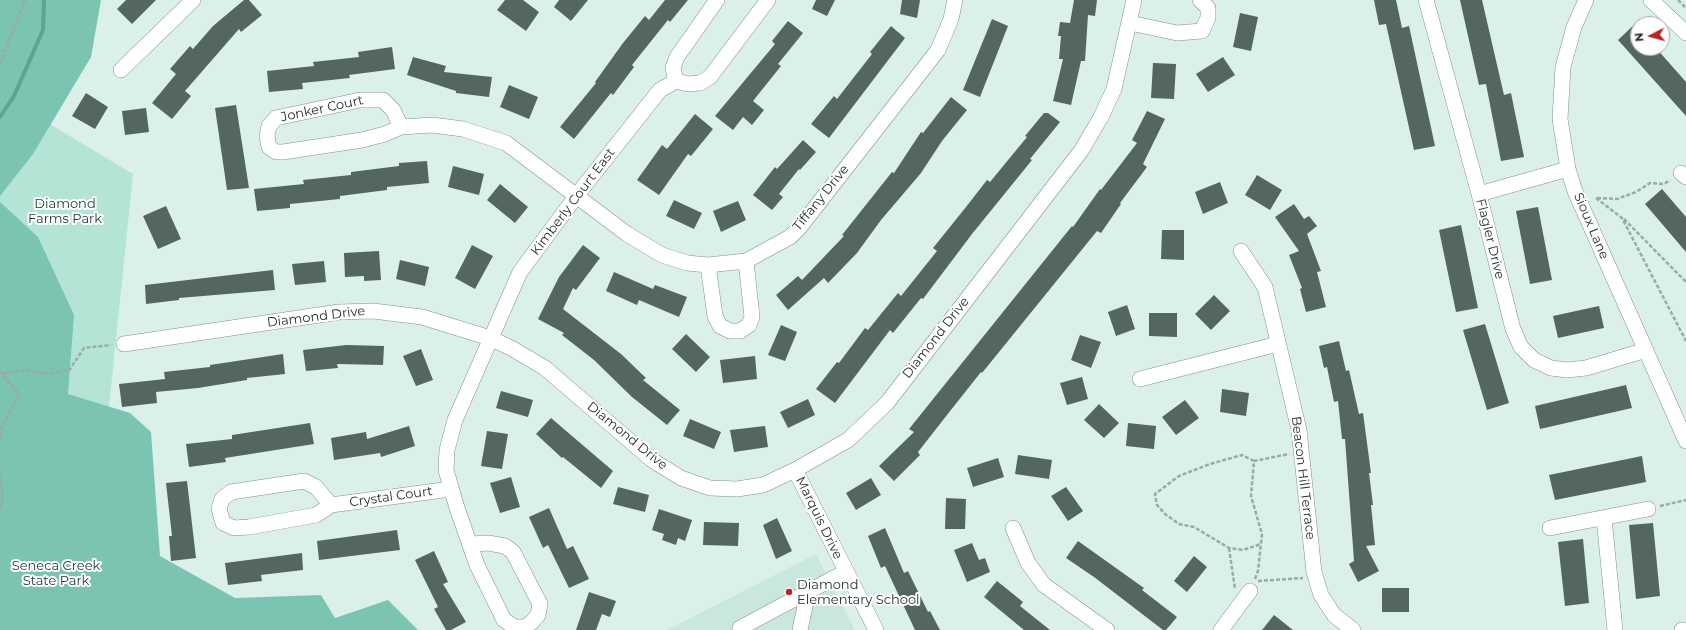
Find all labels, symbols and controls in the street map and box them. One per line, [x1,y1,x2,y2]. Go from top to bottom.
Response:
north arrow [1630,16,1670,56]
text: N [1632,32,1646,42]
street label: Jonker Court [279,93,365,125]
street label: Kimberly Court East [528,145,618,259]
street label: Tiffany Drive [790,162,852,234]
street label: Sioux Lane [1570,190,1612,262]
park label: Diamond Farms Park [28,196,102,227]
street label: Flagler Drive [1472,197,1508,281]
street label: Diamond Drive [899,294,973,382]
street label: Diamond Drive [266,303,366,331]
street label: Diamond Drive [584,399,670,473]
street label: Beacon Hill Terrace [1288,415,1318,541]
street label: Marquis Drive [792,474,846,562]
street label: Crystal Court [348,483,434,511]
park label: Seneca Creek State Park [12,558,100,589]
place label: Diamond Elementary School [797,577,920,608]
marker: Diamond Elementary School [784,587,794,597]

